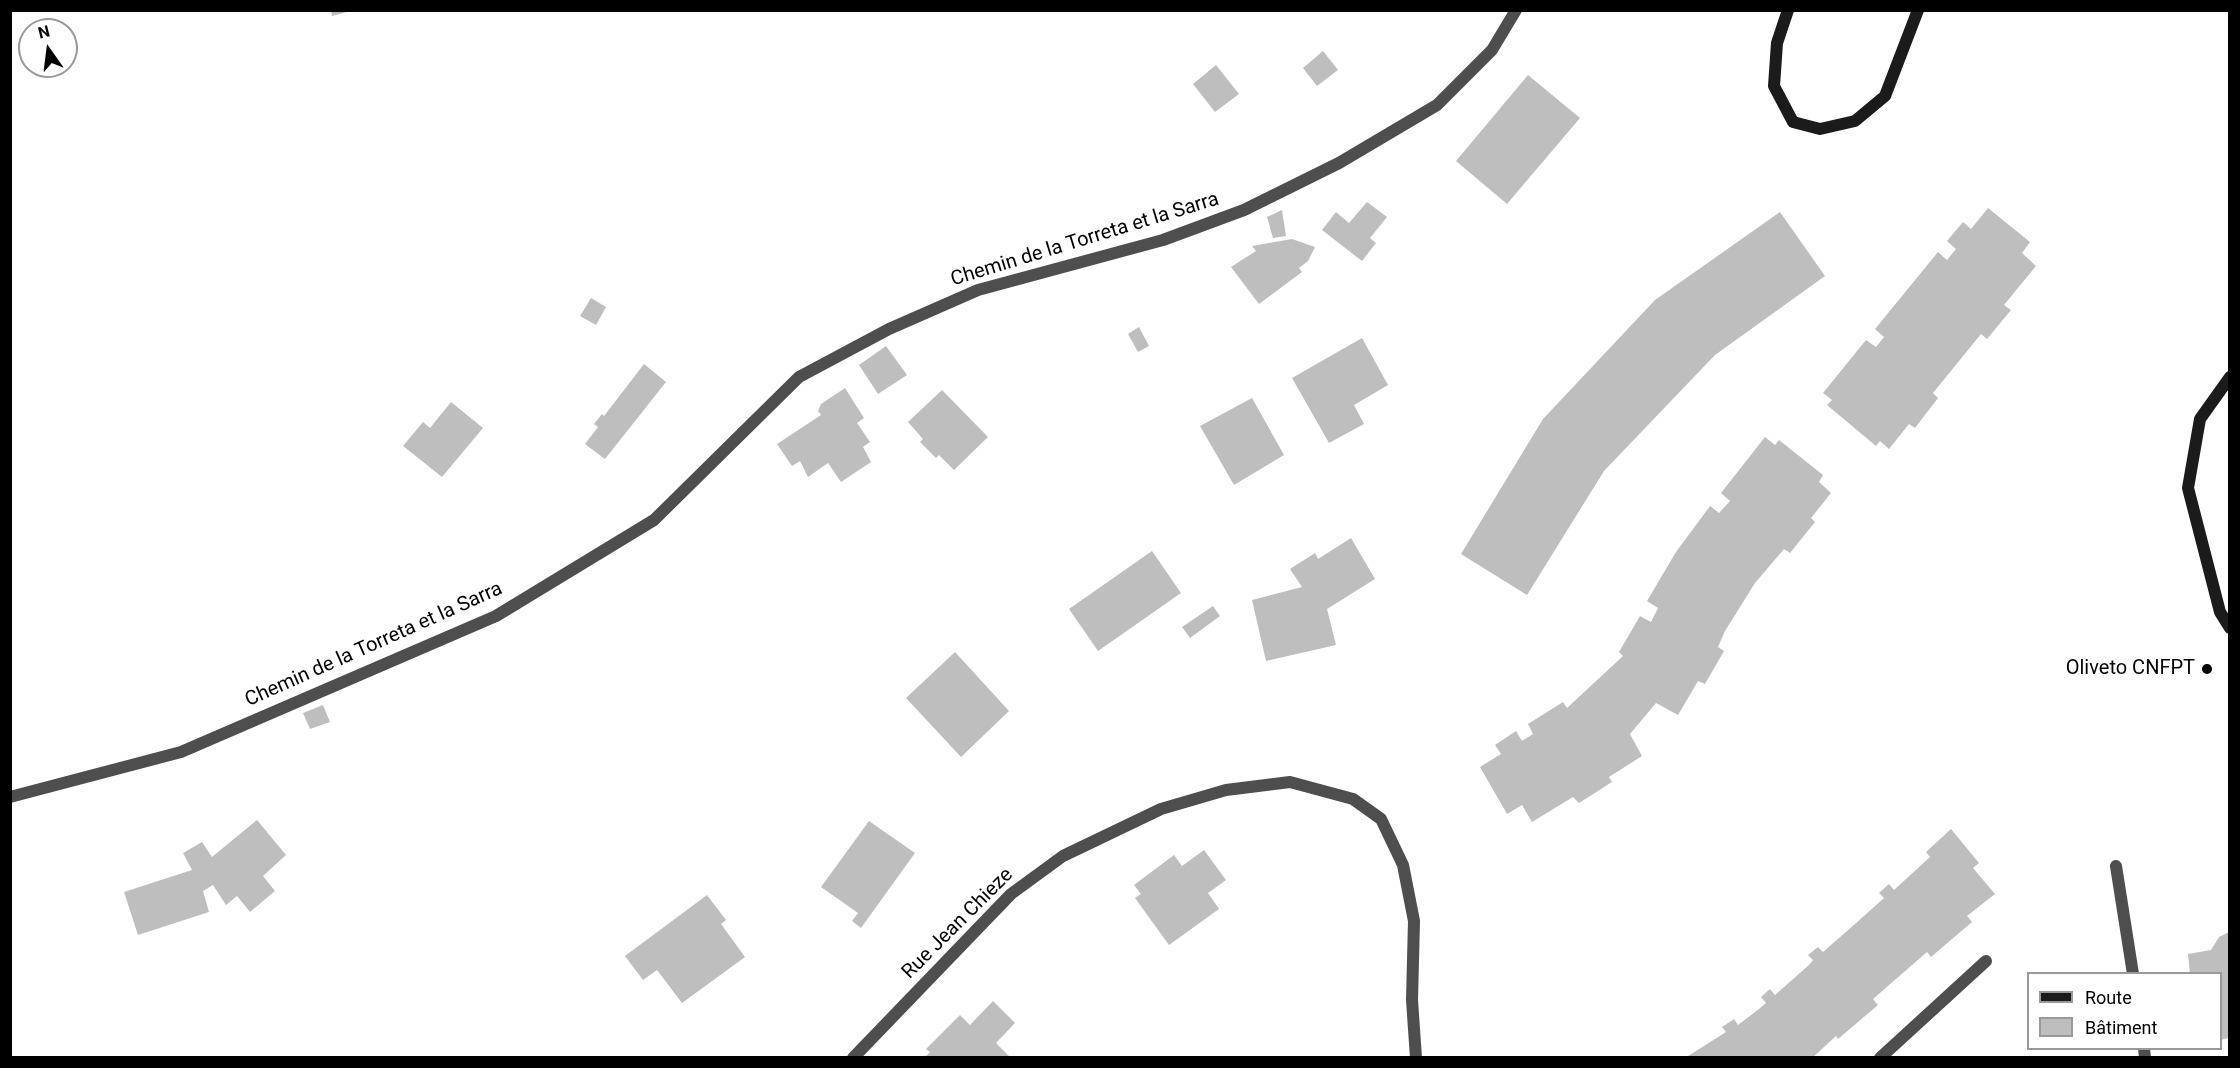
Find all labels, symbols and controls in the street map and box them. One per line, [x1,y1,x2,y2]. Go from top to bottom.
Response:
north arrow [18,18,78,78]
text: N [36,21,52,43]
street label: Chemin de la Torreta et la Sarra [948,188,1222,292]
street label: Chemin de la Torreta et la Sarra [242,577,506,713]
place label: Oliveto CNFPT [2066,657,2195,681]
marker: Oliveto CNFPT [2200,662,2214,676]
street label: Rue Jean Chieze [897,863,1019,985]
legend [2027,972,2222,1050]
text: Route [2085,987,2132,1008]
text: Bâtiment [2085,1017,2157,1038]

